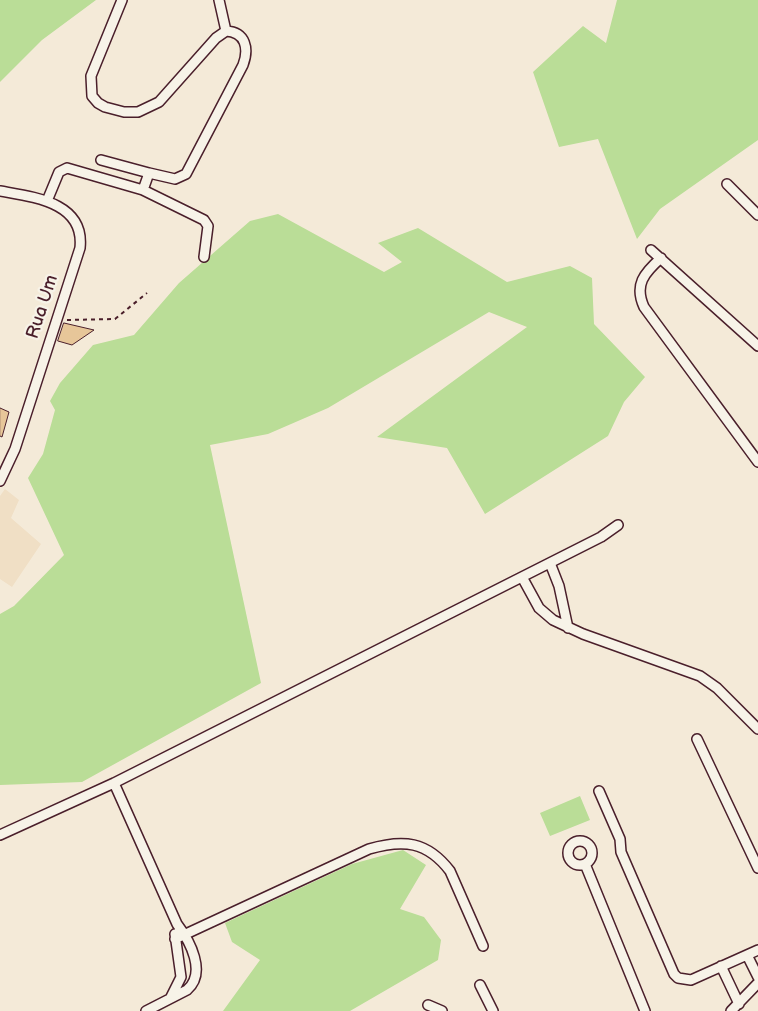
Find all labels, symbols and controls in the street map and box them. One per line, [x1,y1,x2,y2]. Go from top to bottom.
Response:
street label: Rua Um [23,272,63,342]

